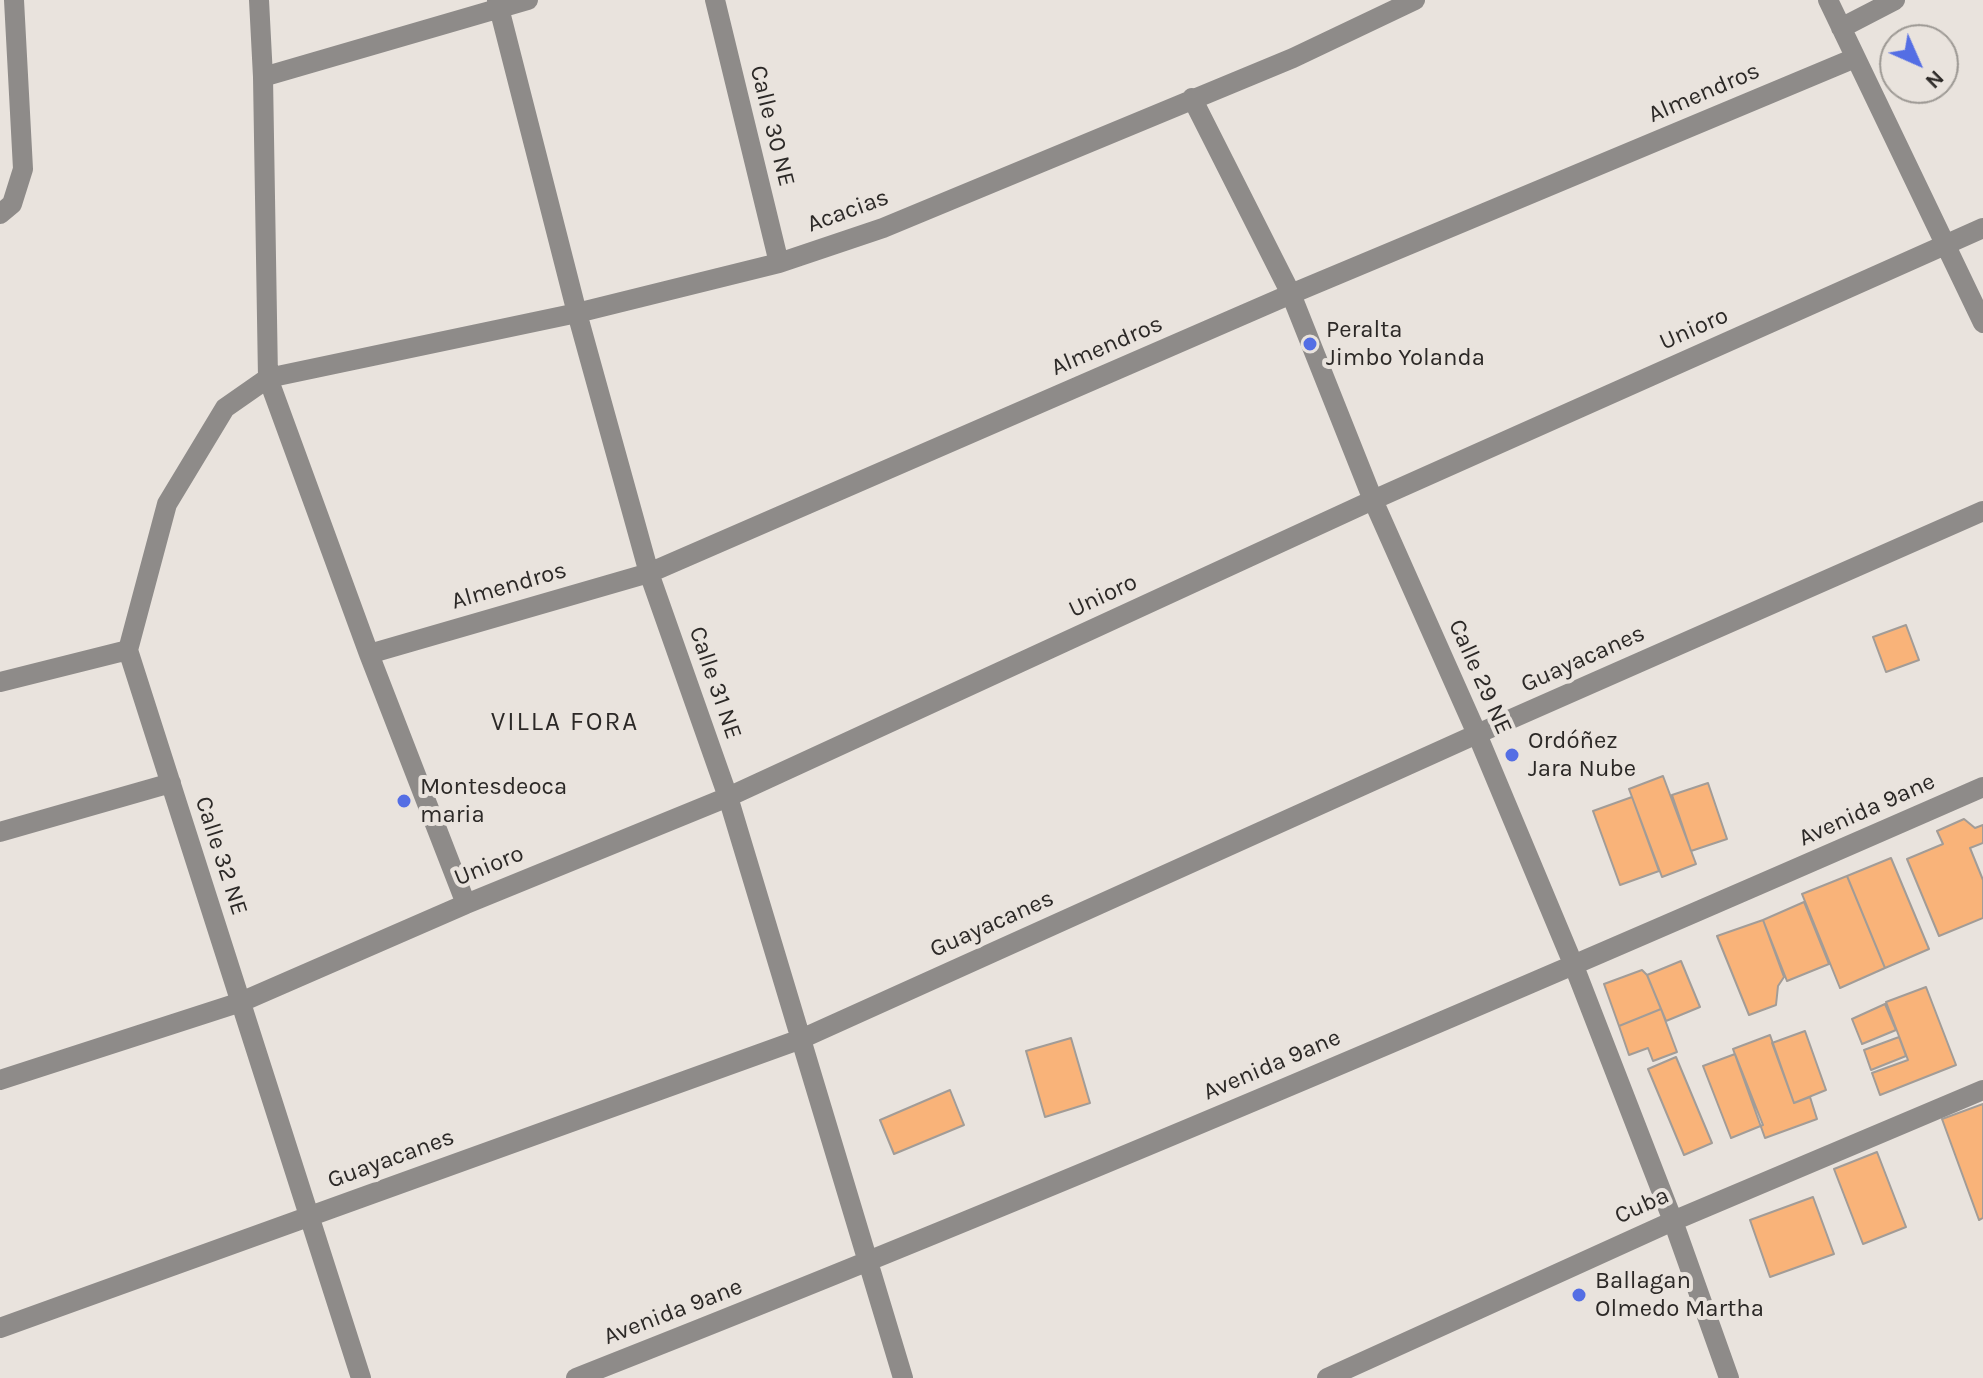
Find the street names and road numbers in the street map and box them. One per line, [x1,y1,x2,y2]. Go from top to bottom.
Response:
street label: Almendros [1644,57,1764,129]
street label: Calle 30 NE [743,63,801,189]
street label: Acacias [803,183,893,239]
street label: Unioro [1655,301,1733,357]
street label: Almendros [1047,310,1167,382]
street label: Almendros [448,556,570,616]
street label: Unioro [1064,568,1142,624]
street label: Calle 29 NE [1442,615,1518,739]
street label: Guayacanes [1517,619,1649,699]
street label: Calle 31 NE [682,623,748,743]
street label: Avenida 9ane [1794,767,1940,853]
street label: Calle 32 NE [188,793,254,919]
street label: Unioro [450,839,528,893]
street label: Guayacanes [926,884,1058,964]
street label: Avenida 9ane [1199,1023,1345,1107]
street label: Guayacanes [324,1123,458,1195]
street label: Cuba [1610,1181,1674,1231]
street label: Avenida 9ane [600,1272,746,1352]

